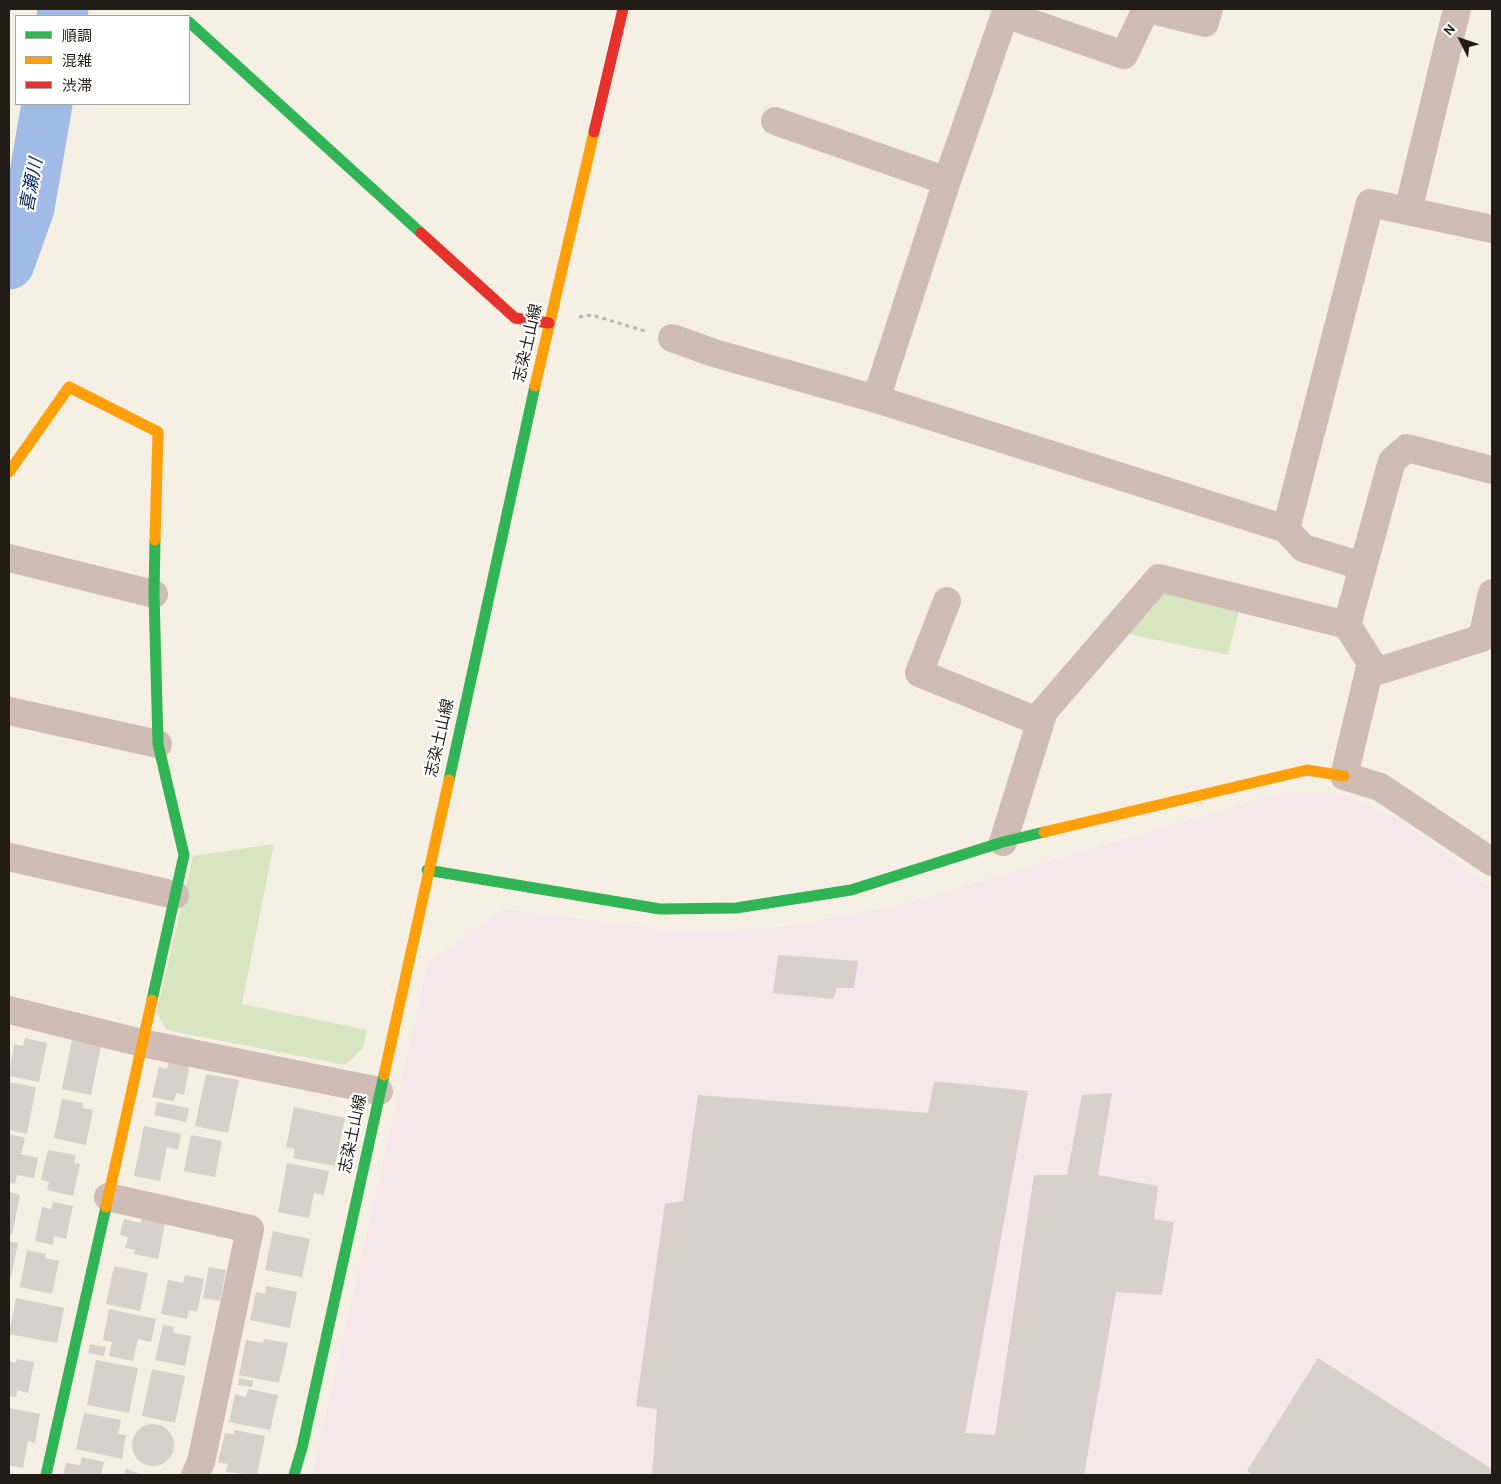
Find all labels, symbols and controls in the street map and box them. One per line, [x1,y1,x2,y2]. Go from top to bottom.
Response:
legend [15,15,190,105]
north arrow [1436,15,1486,65]
text: N [1440,20,1459,39]
text: 順調 [62,27,92,45]
text: 混雑 [62,52,92,70]
text: 渋滞 [62,77,92,95]
water label: 喜瀬川 [16,156,48,214]
street label: 志染土山線 [510,302,546,384]
street label: 志染土山線 [422,697,458,779]
street label: 志染土山線 [335,1093,371,1175]

